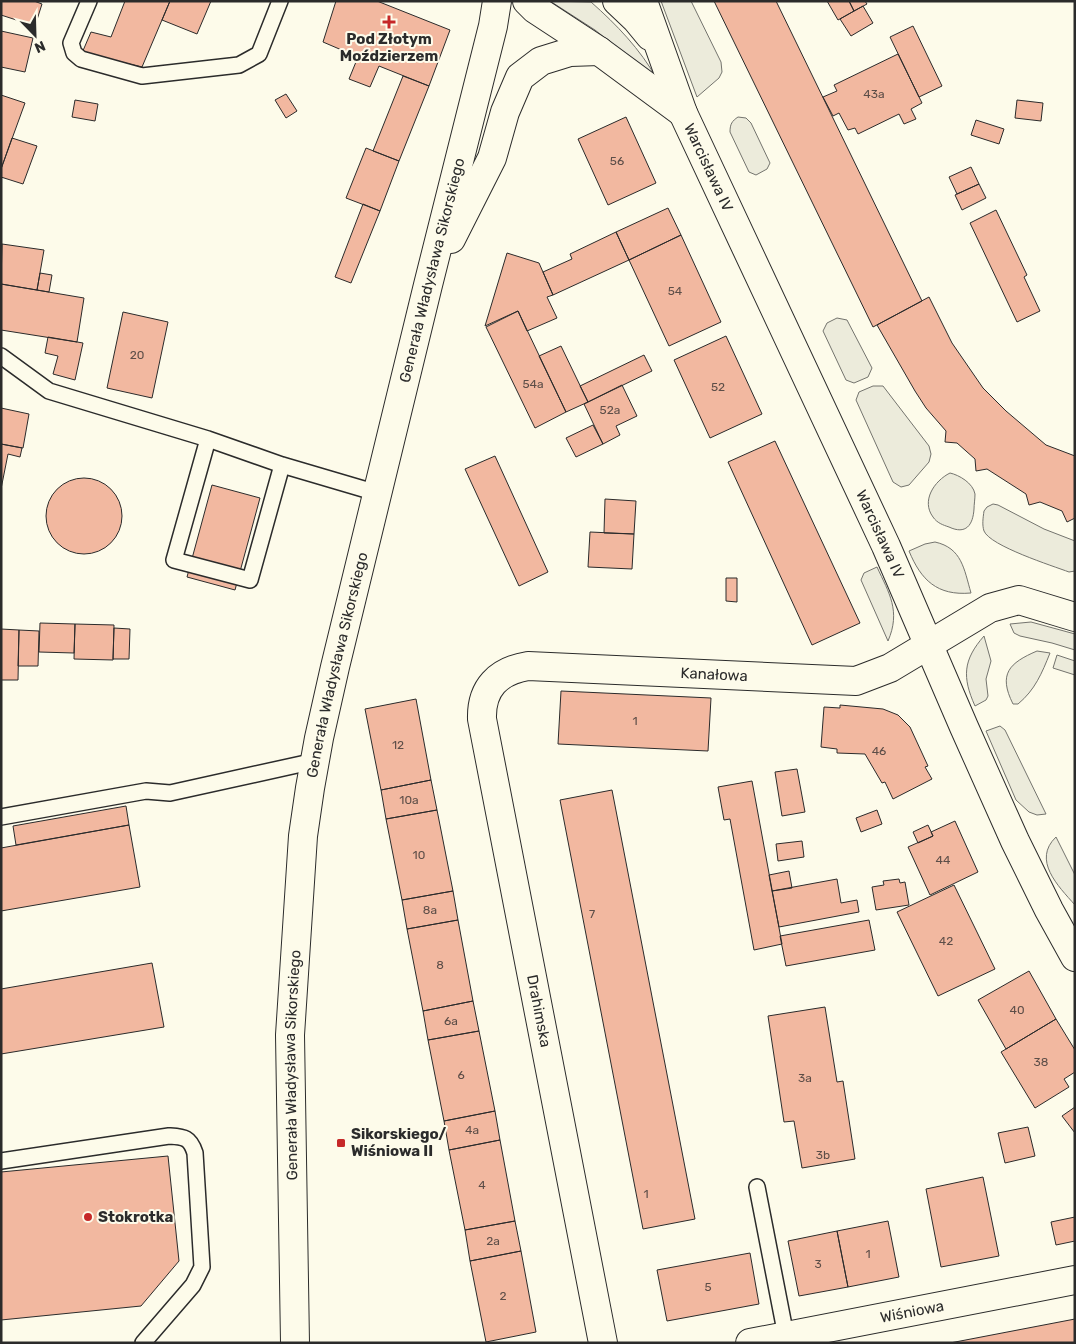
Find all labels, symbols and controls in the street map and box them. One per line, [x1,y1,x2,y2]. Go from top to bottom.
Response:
north arrow [10,10,60,60]
marker: Pod Złotym Moździerzem [383,16,395,28]
place label: Pod Złotym Moździerzem [340,30,438,65]
text: N [32,37,48,56]
house number: 43a [863,87,885,101]
street label: Warcisława IV [680,120,737,214]
house number: 56 [610,154,624,168]
street label: Generała Władysława Sikorskiego [396,156,469,384]
house number: 54 [668,284,683,298]
house number: 20 [130,348,144,362]
house number: 54a [522,377,544,391]
house number: 52 [711,380,725,394]
house number: 52a [600,403,620,417]
street label: Warcisława IV [852,487,908,581]
street label: Generała Władysława Sikorskiego [303,550,372,779]
street label: Kanałowa [680,664,748,685]
house number: 1 [632,714,638,728]
house number: 12 [392,738,404,752]
house number: 46 [872,744,886,758]
house number: 10a [399,793,419,807]
house number: 10 [413,848,425,862]
house number: 44 [936,853,951,867]
house number: 8a [423,903,437,917]
house number: 7 [589,907,595,921]
house number: 42 [939,934,953,948]
street label: Generała Władysława Sikorskiego [281,949,305,1181]
house number: 8 [436,958,444,972]
street label: Drahimska [523,973,555,1049]
house number: 40 [1009,1003,1025,1017]
house number: 6a [444,1014,458,1028]
house number: 38 [1034,1055,1048,1069]
house number: 6 [457,1068,465,1082]
house number: 3a [798,1071,812,1085]
house number: 4a [465,1123,479,1137]
place label: Sikorskiego/ Wiśniowa II [351,1125,446,1160]
marker: Sikorskiego/ Wiśniowa II [335,1137,347,1149]
house number: 3b [816,1148,830,1162]
house number: 4 [478,1178,486,1192]
house number: 1 [643,1187,649,1201]
place label: Stokrotka [98,1208,173,1226]
marker: Stokrotka [82,1211,94,1223]
house number: 2a [486,1234,500,1248]
house number: 1 [865,1247,871,1261]
house number: 3 [814,1257,822,1271]
house number: 5 [704,1280,712,1294]
house number: 2 [499,1289,507,1303]
street label: Wiśniowa [879,1297,945,1327]

